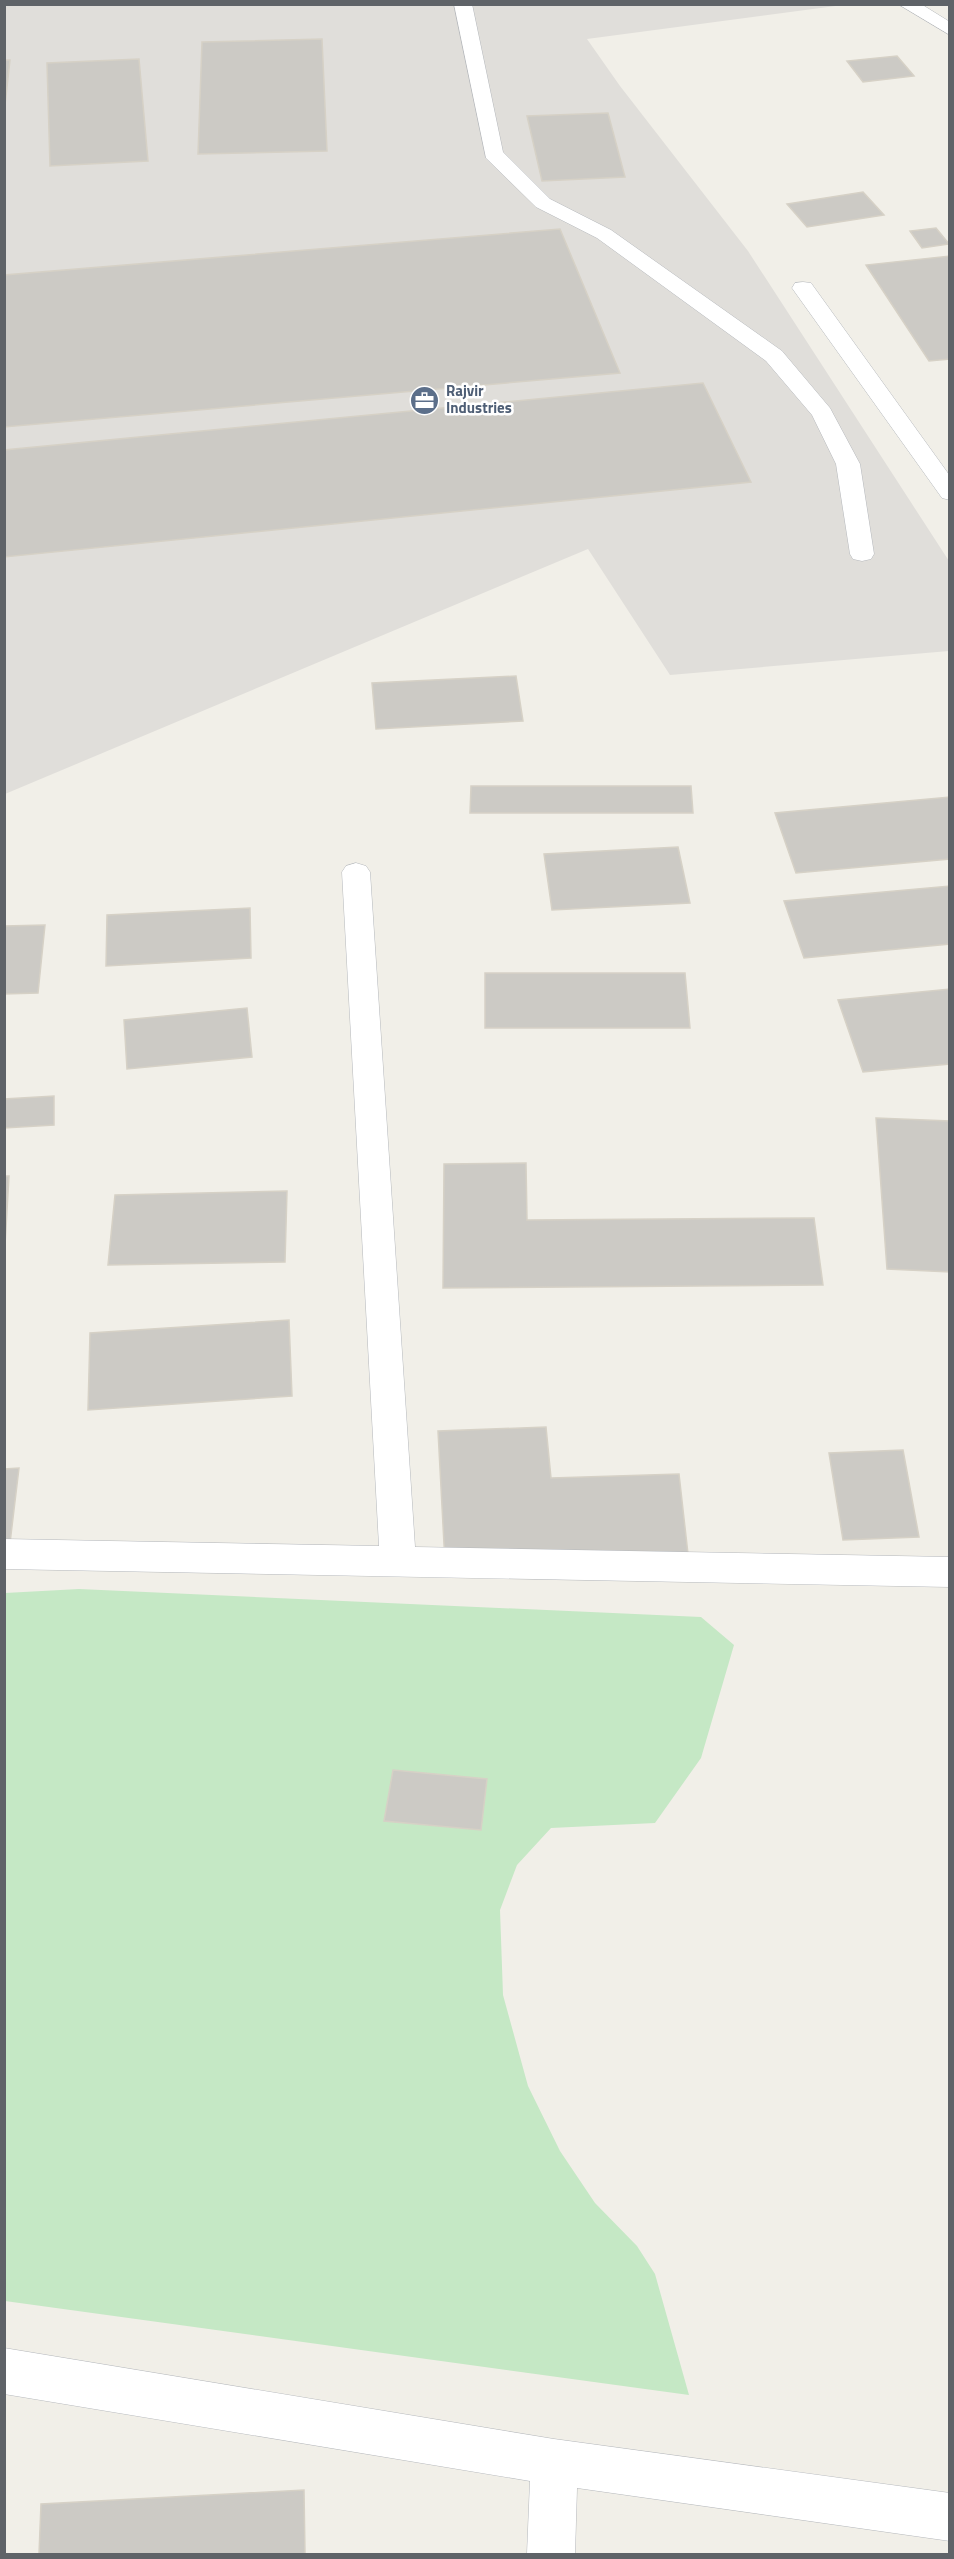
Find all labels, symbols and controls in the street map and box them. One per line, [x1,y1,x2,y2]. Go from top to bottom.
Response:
place label: Rajvir Industries [446,379,512,419]
office icon: Rajvir Industries [409,384,441,416]

